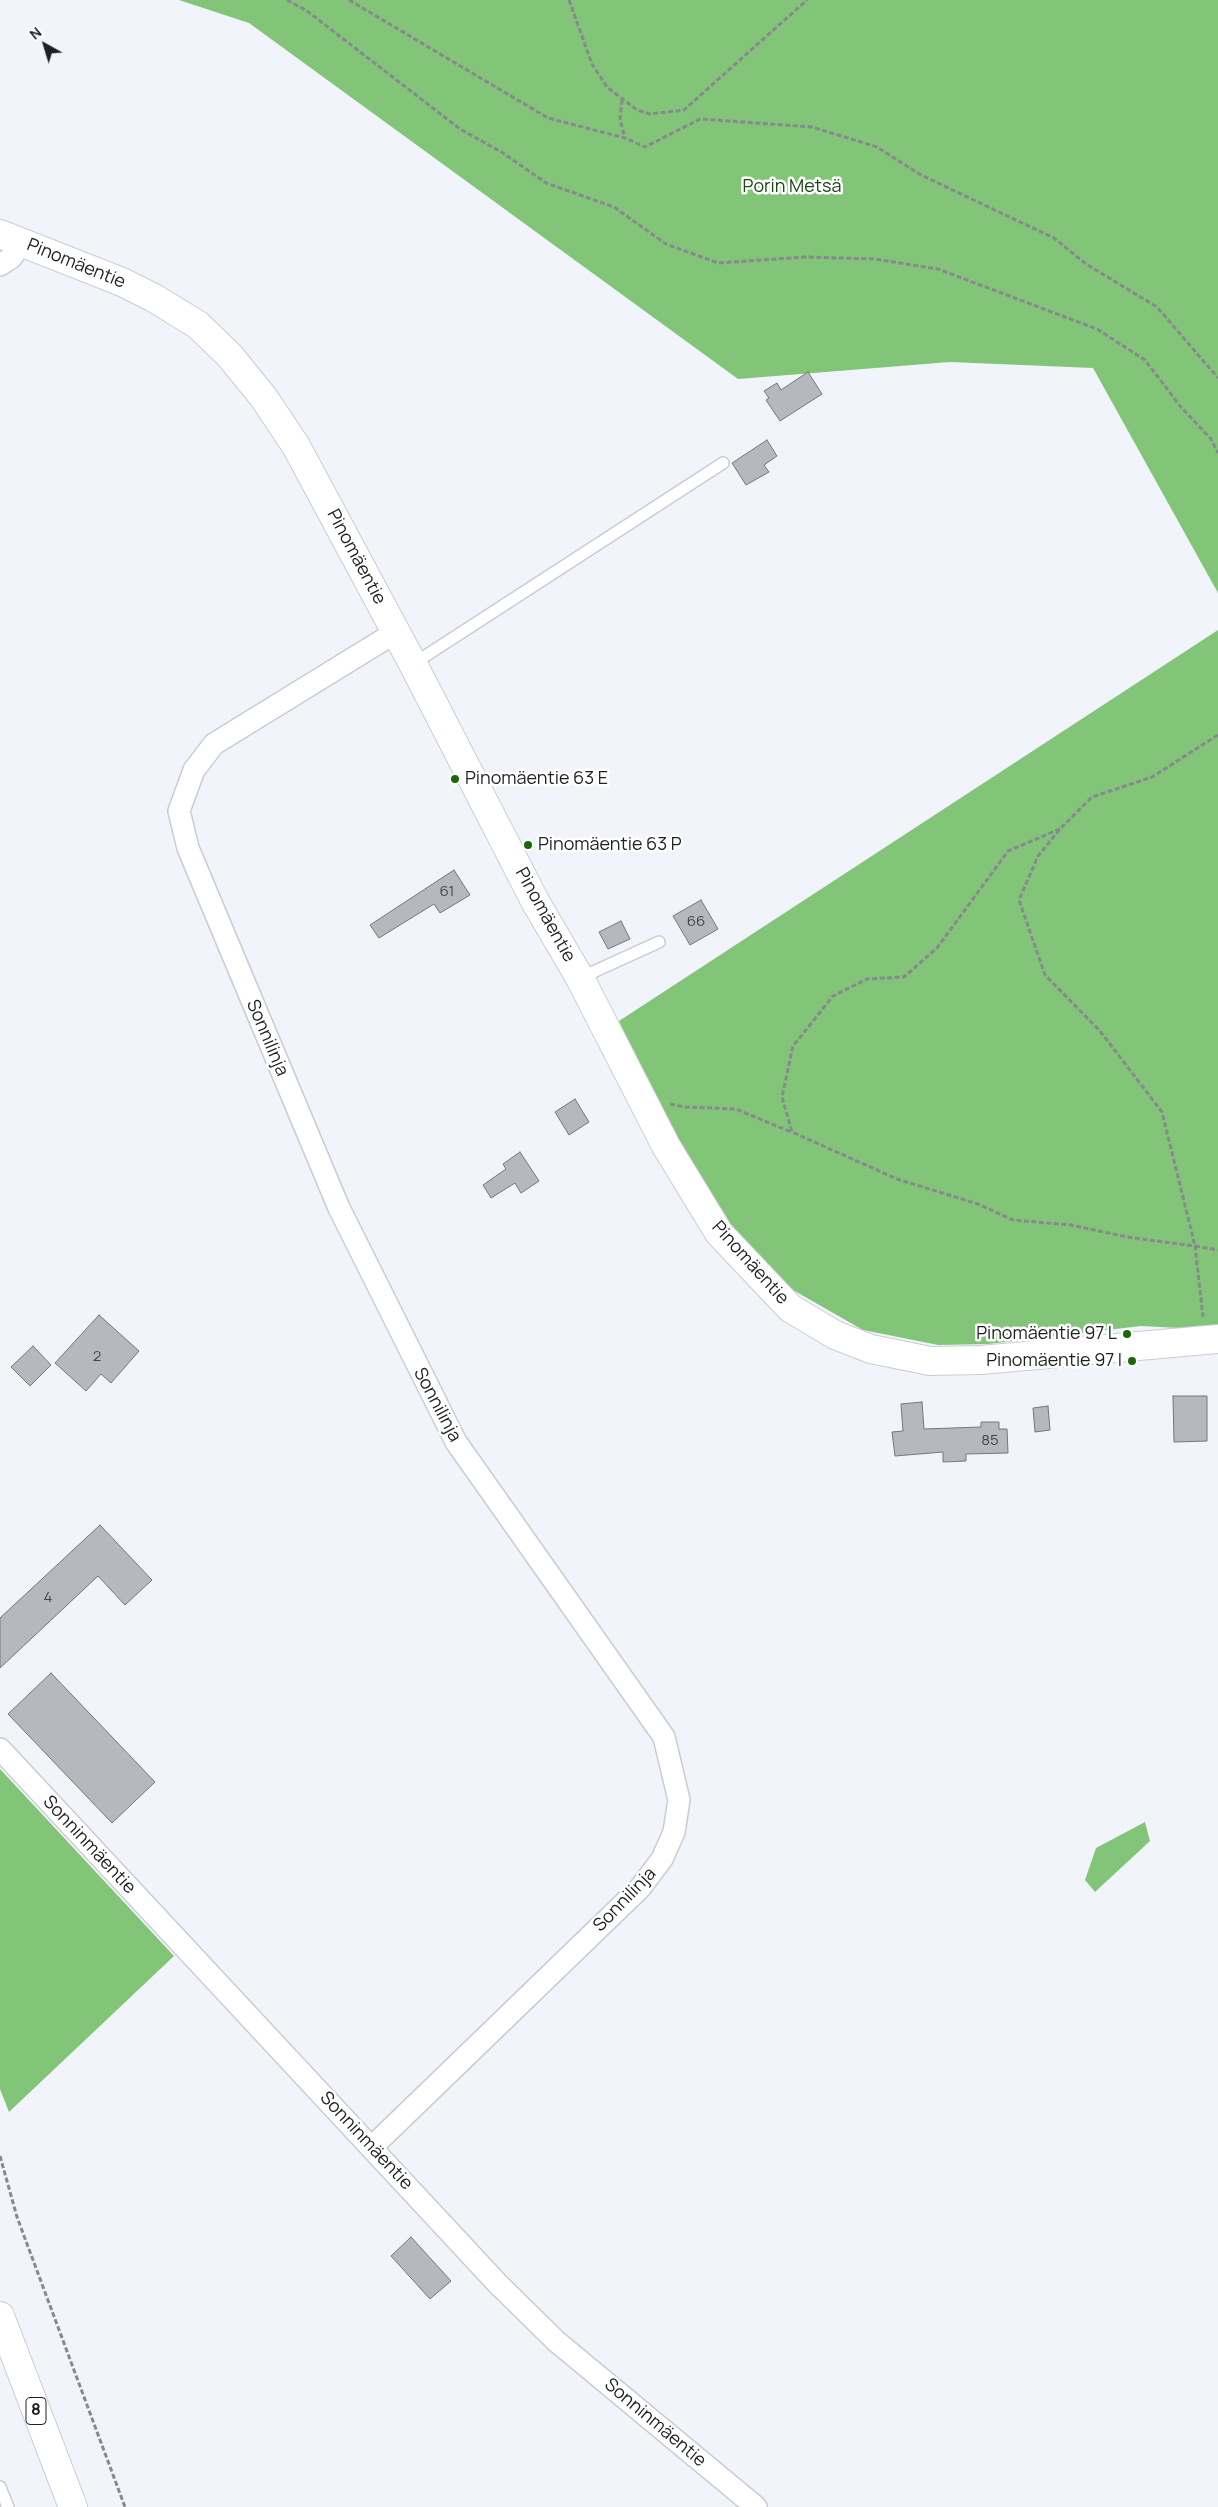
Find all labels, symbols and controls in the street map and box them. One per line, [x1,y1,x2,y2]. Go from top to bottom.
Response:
north arrow [20,20,70,70]
text: N [25,22,45,44]
park label: Porin Metsä [743,176,841,198]
street label: Pinomäentie [24,234,128,294]
street label: Pinomäentie [322,506,390,608]
place label: Pinomäentie 63 E [465,768,608,790]
marker: Pinomäentie 63 E [449,773,461,785]
place label: Pinomäentie 63 P [538,834,682,856]
marker: Pinomäentie 63 P [522,839,534,851]
street label: Pinomäentie [510,864,580,966]
house number: 61 [440,883,454,901]
house number: 66 [687,913,705,931]
street label: Sonnilinja [241,997,293,1079]
street label: Pinomäentie [707,1217,793,1309]
place label: Pinomäentie 97 L [976,1323,1117,1345]
marker: Pinomäentie 97 L [1121,1328,1133,1340]
house number: 2 [93,1348,101,1366]
place label: Pinomäentie 97 I [986,1350,1122,1372]
marker: Pinomäentie 97 I [1126,1355,1138,1367]
street label: Sonnilinja [408,1364,466,1446]
house number: 85 [981,1432,999,1450]
house number: 4 [44,1589,52,1607]
street label: Sonninmäentie [38,1791,140,1899]
street label: Sonnilinja [589,1863,661,1937]
street label: Sonninmäentie [315,2087,417,2195]
street label: Sonninmäentie [600,2374,710,2472]
road number: 8 [26,2398,46,2424]

